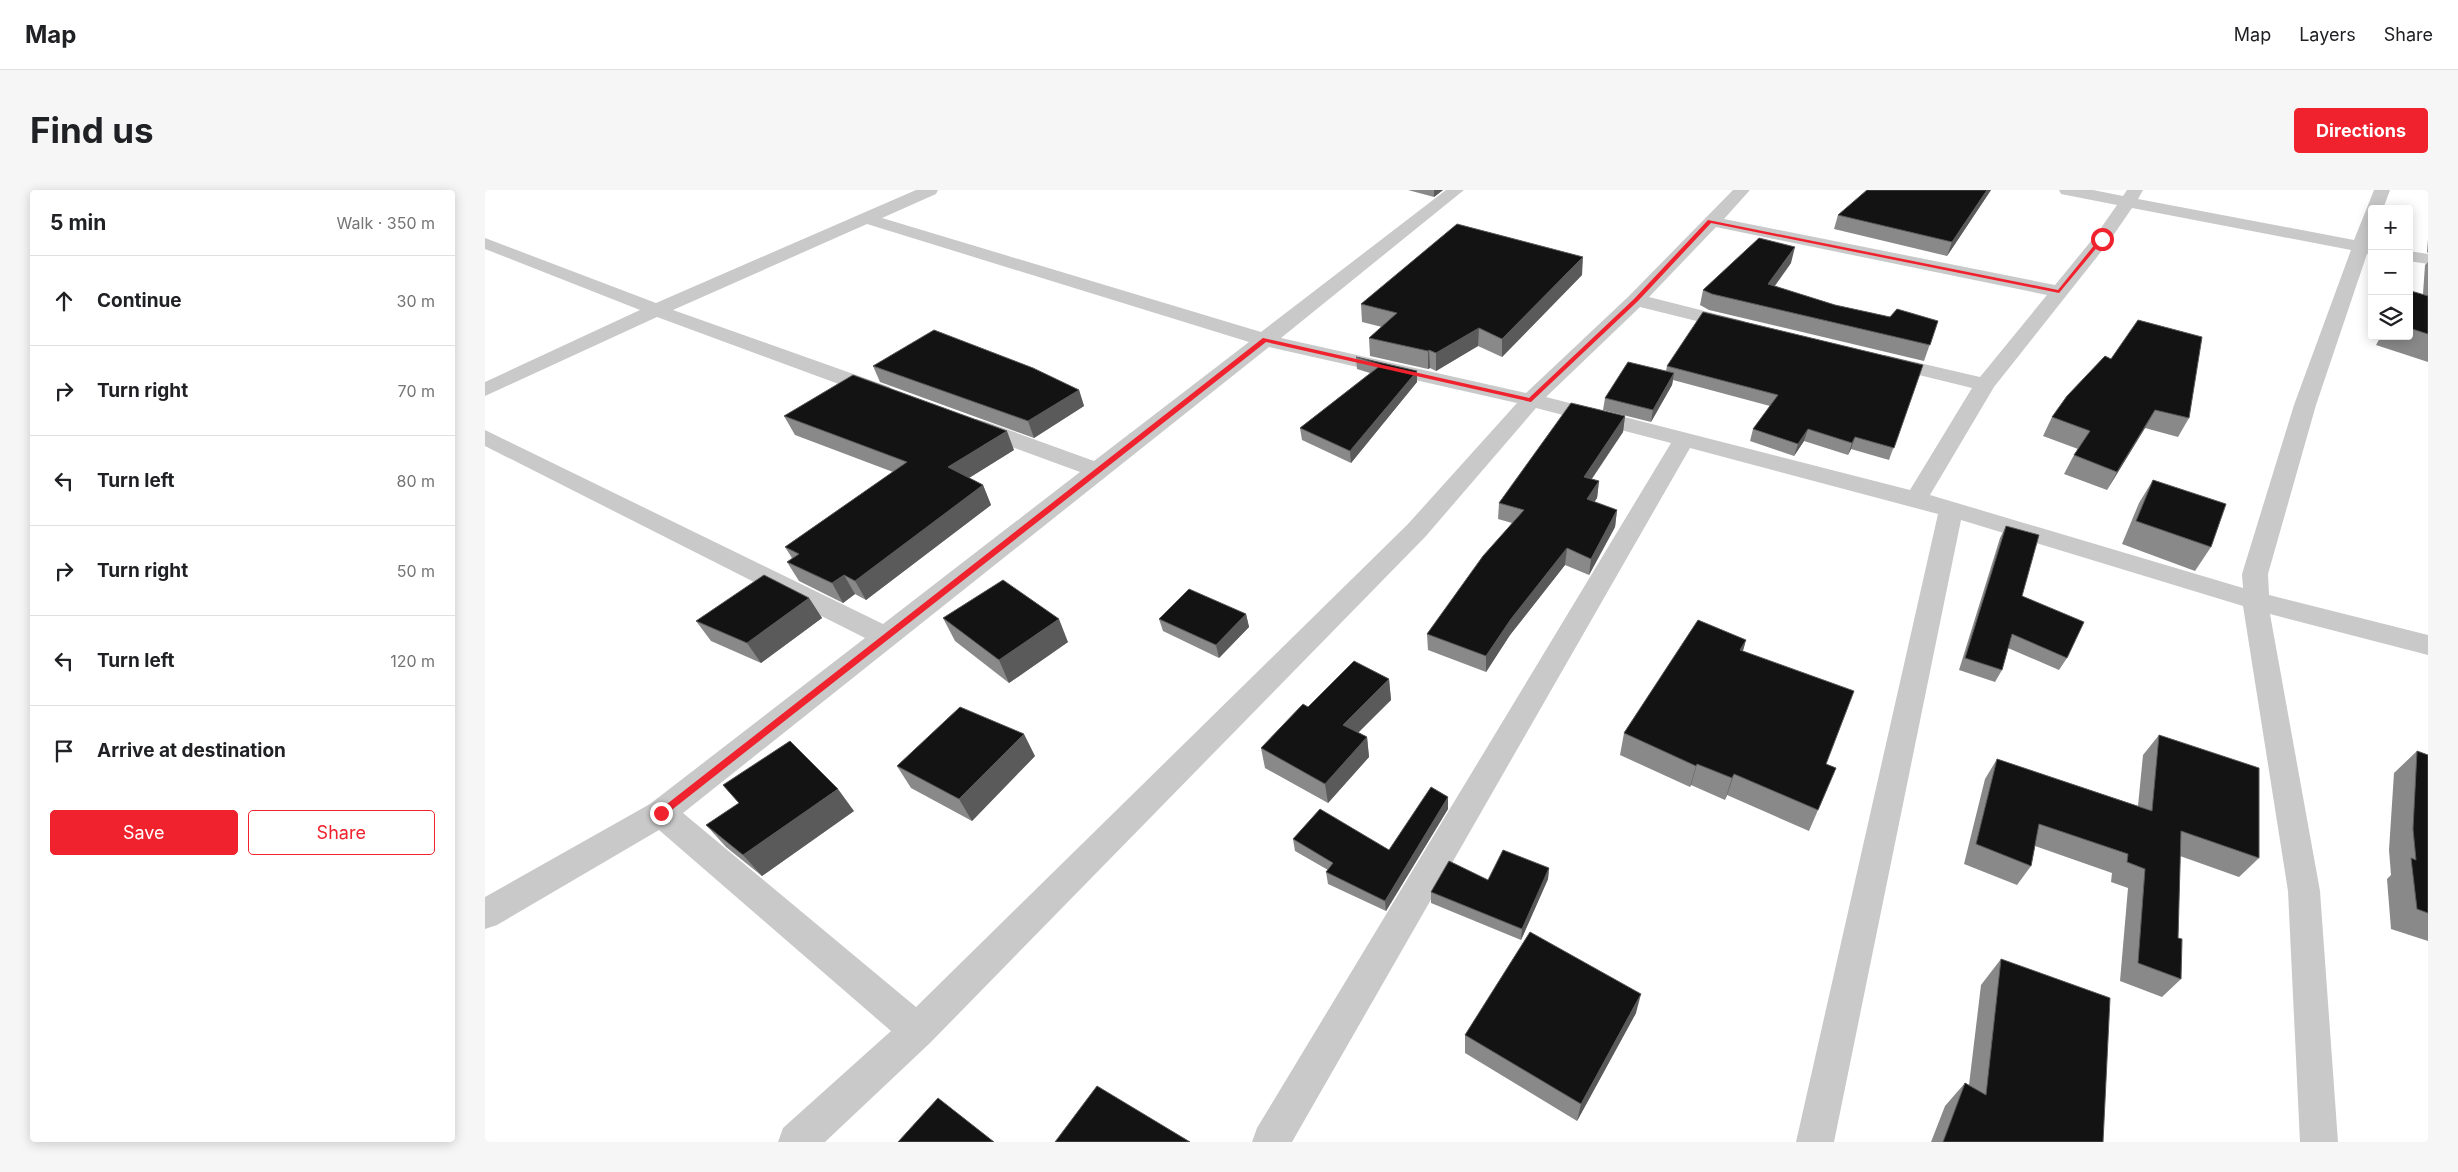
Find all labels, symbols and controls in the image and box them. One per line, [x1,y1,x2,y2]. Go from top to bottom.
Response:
text: Map [25,20,76,49]
text: Map [2234,24,2271,45]
text: Layers [2299,24,2356,45]
text: Share [2384,24,2433,45]
button: Directions [2294,108,2428,153]
text: Find us [30,109,154,151]
map controls [2368,205,2413,340]
button: + [2368,205,2413,250]
text: 5 min [50,210,106,235]
text: Walk · 350 m [337,213,435,233]
route start [2091,228,2114,251]
button: − [2368,250,2413,295]
icon: ahead [50,287,78,315]
text: Continue [97,289,182,312]
text: 30 m [397,291,435,311]
button: layers [2368,295,2413,340]
icon: right [50,377,78,405]
text: Turn right [97,379,188,402]
text: 70 m [398,381,435,401]
icon: left [50,467,78,495]
text: Turn left [97,469,175,492]
text: 80 m [396,471,435,491]
icon: right [50,557,78,585]
text: Turn right [97,559,188,582]
text: 50 m [397,561,435,581]
icon: left [50,647,78,675]
text: Turn left [97,649,175,672]
text: 120 m [390,651,435,671]
icon: arrive [50,737,78,765]
text: Arrive at destination [97,739,286,762]
route end [650,802,673,825]
button: Save [50,810,238,855]
button: Share [248,810,435,855]

